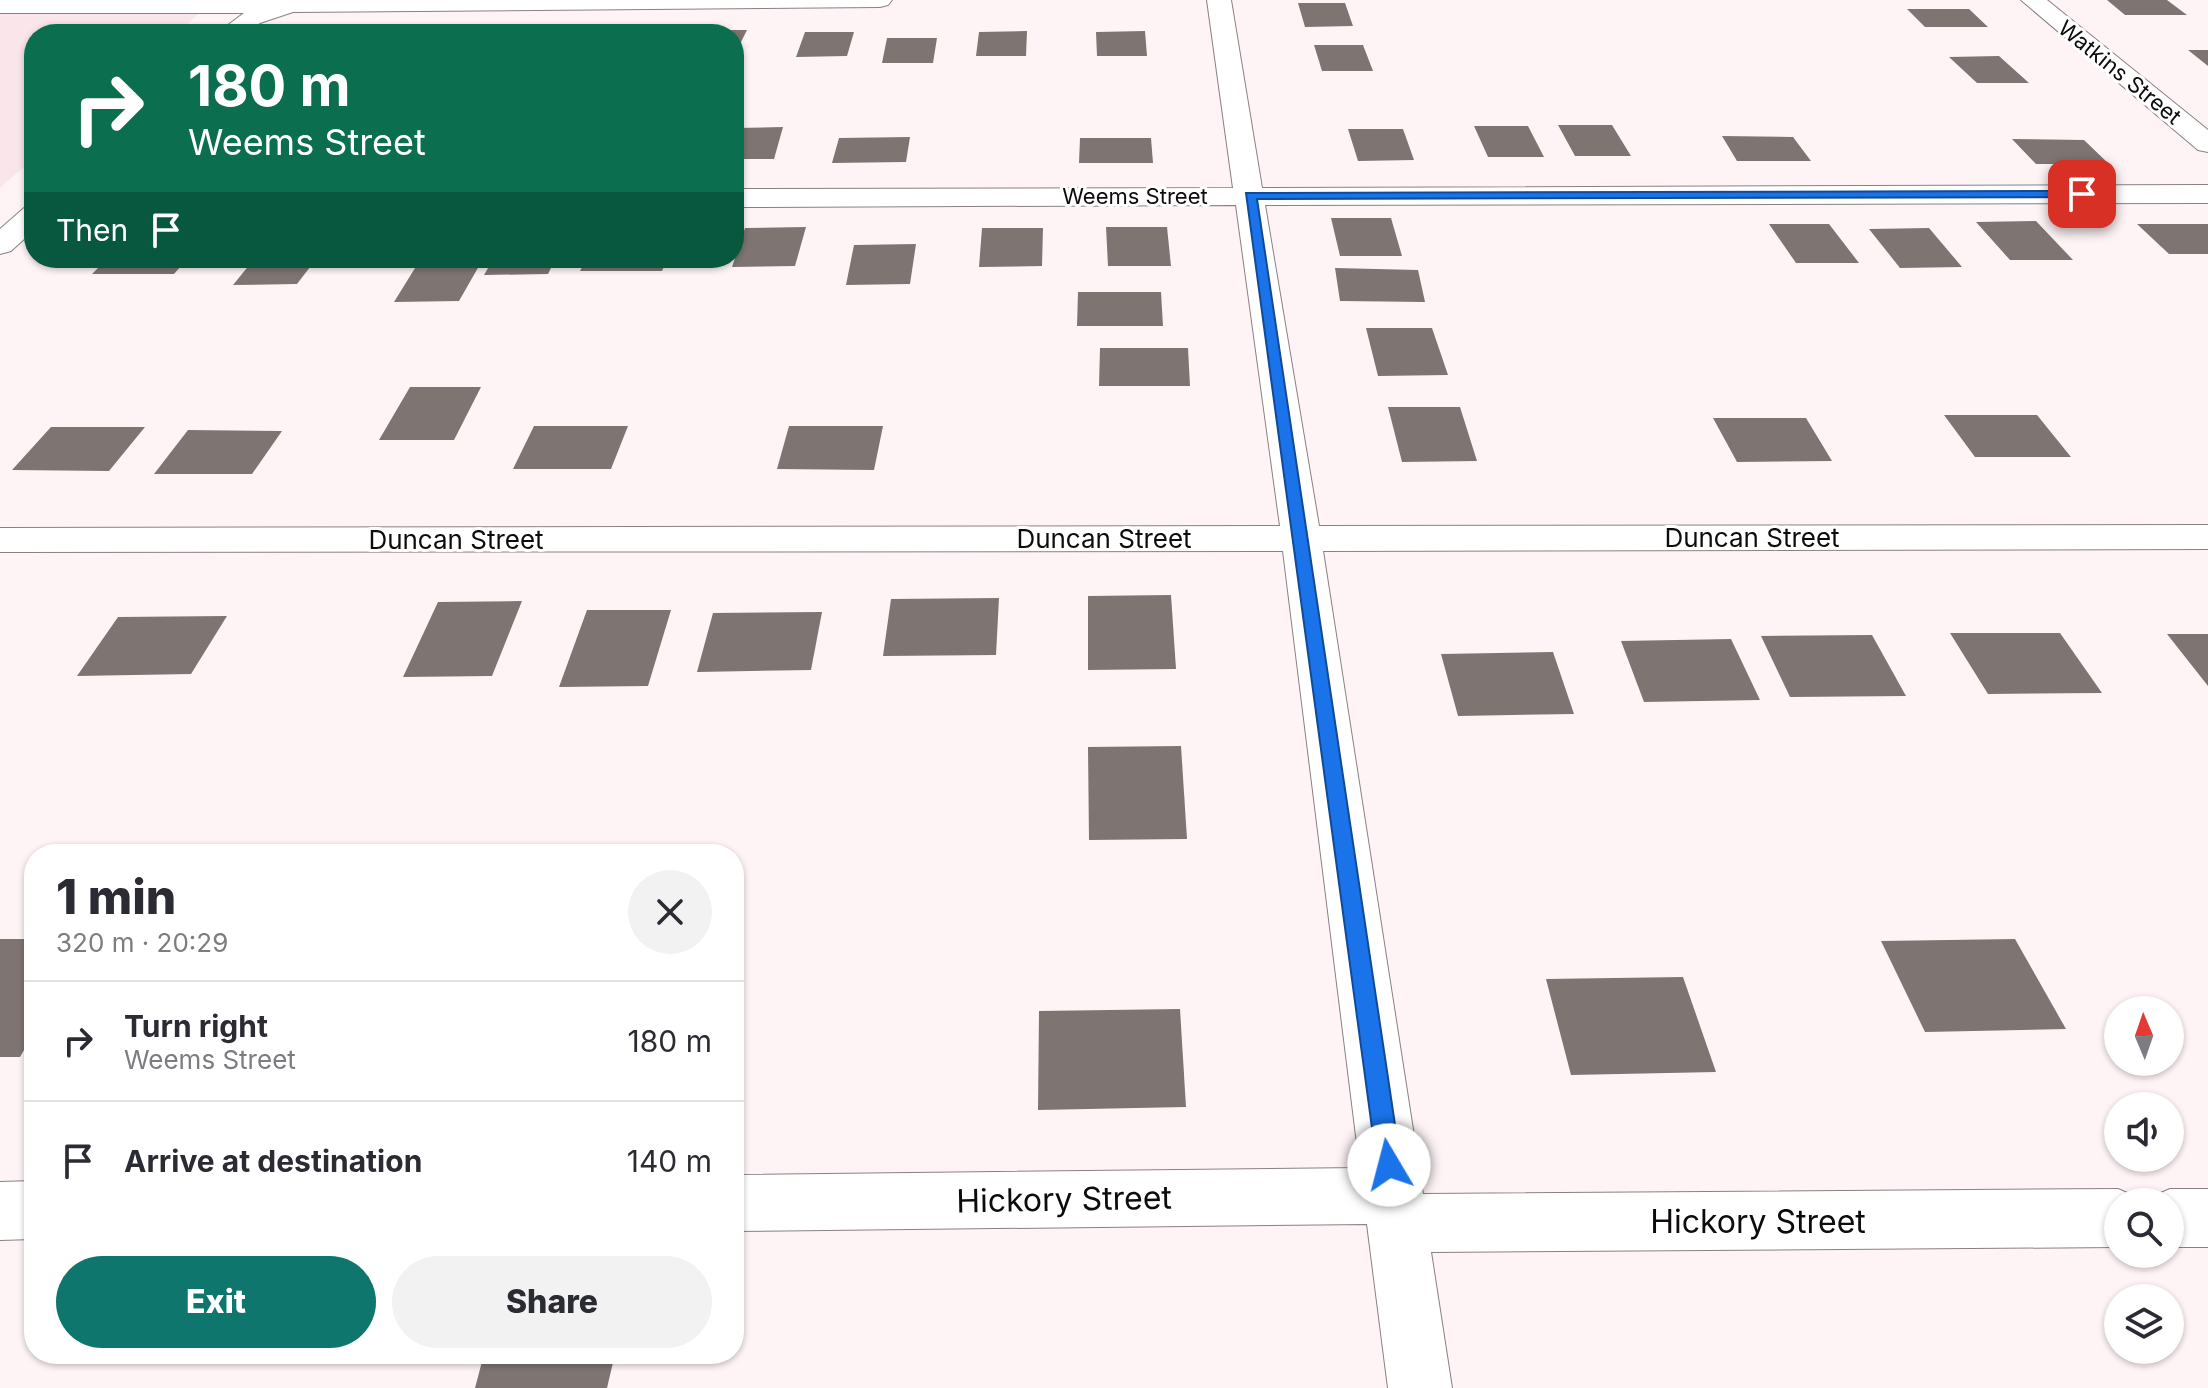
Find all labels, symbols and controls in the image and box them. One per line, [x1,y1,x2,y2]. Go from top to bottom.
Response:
street label: Watkins Street [2053,15,2187,129]
text: 180 m [188,52,351,120]
icon: right [56,56,160,160]
text: Weems Street [188,120,426,164]
pin [2048,160,2116,228]
icon: arrive [2060,172,2104,216]
street label: Weems Street [1062,183,1208,209]
icon: arrive [144,208,188,252]
text: Then [56,212,128,248]
street label: Duncan Street [1664,522,1840,553]
street label: Duncan Street [1016,523,1192,554]
street label: Duncan Street [368,524,544,555]
text: 1 min [56,867,176,926]
button: close [628,870,712,954]
text: 320 m · 20:29 [56,927,228,958]
north arrow [2104,996,2184,1076]
map controls [2104,996,2184,1364]
text: Turn right [124,1008,268,1044]
icon: right [56,1019,100,1063]
text: 180 m [628,1023,712,1059]
text: Weems Street [124,1044,296,1075]
button: sound [2104,1092,2184,1172]
position arrow [1347,1123,1431,1207]
icon: arrive [56,1139,100,1183]
text: Arrive at destination [124,1143,422,1179]
text: 140 m [627,1143,712,1179]
street label: Hickory Street [956,1178,1172,1220]
button: search [2104,1188,2184,1268]
street label: Hickory Street [1650,1202,1866,1241]
button: Exit [56,1256,376,1348]
button: Share [392,1256,712,1348]
button: layers [2104,1284,2184,1364]

